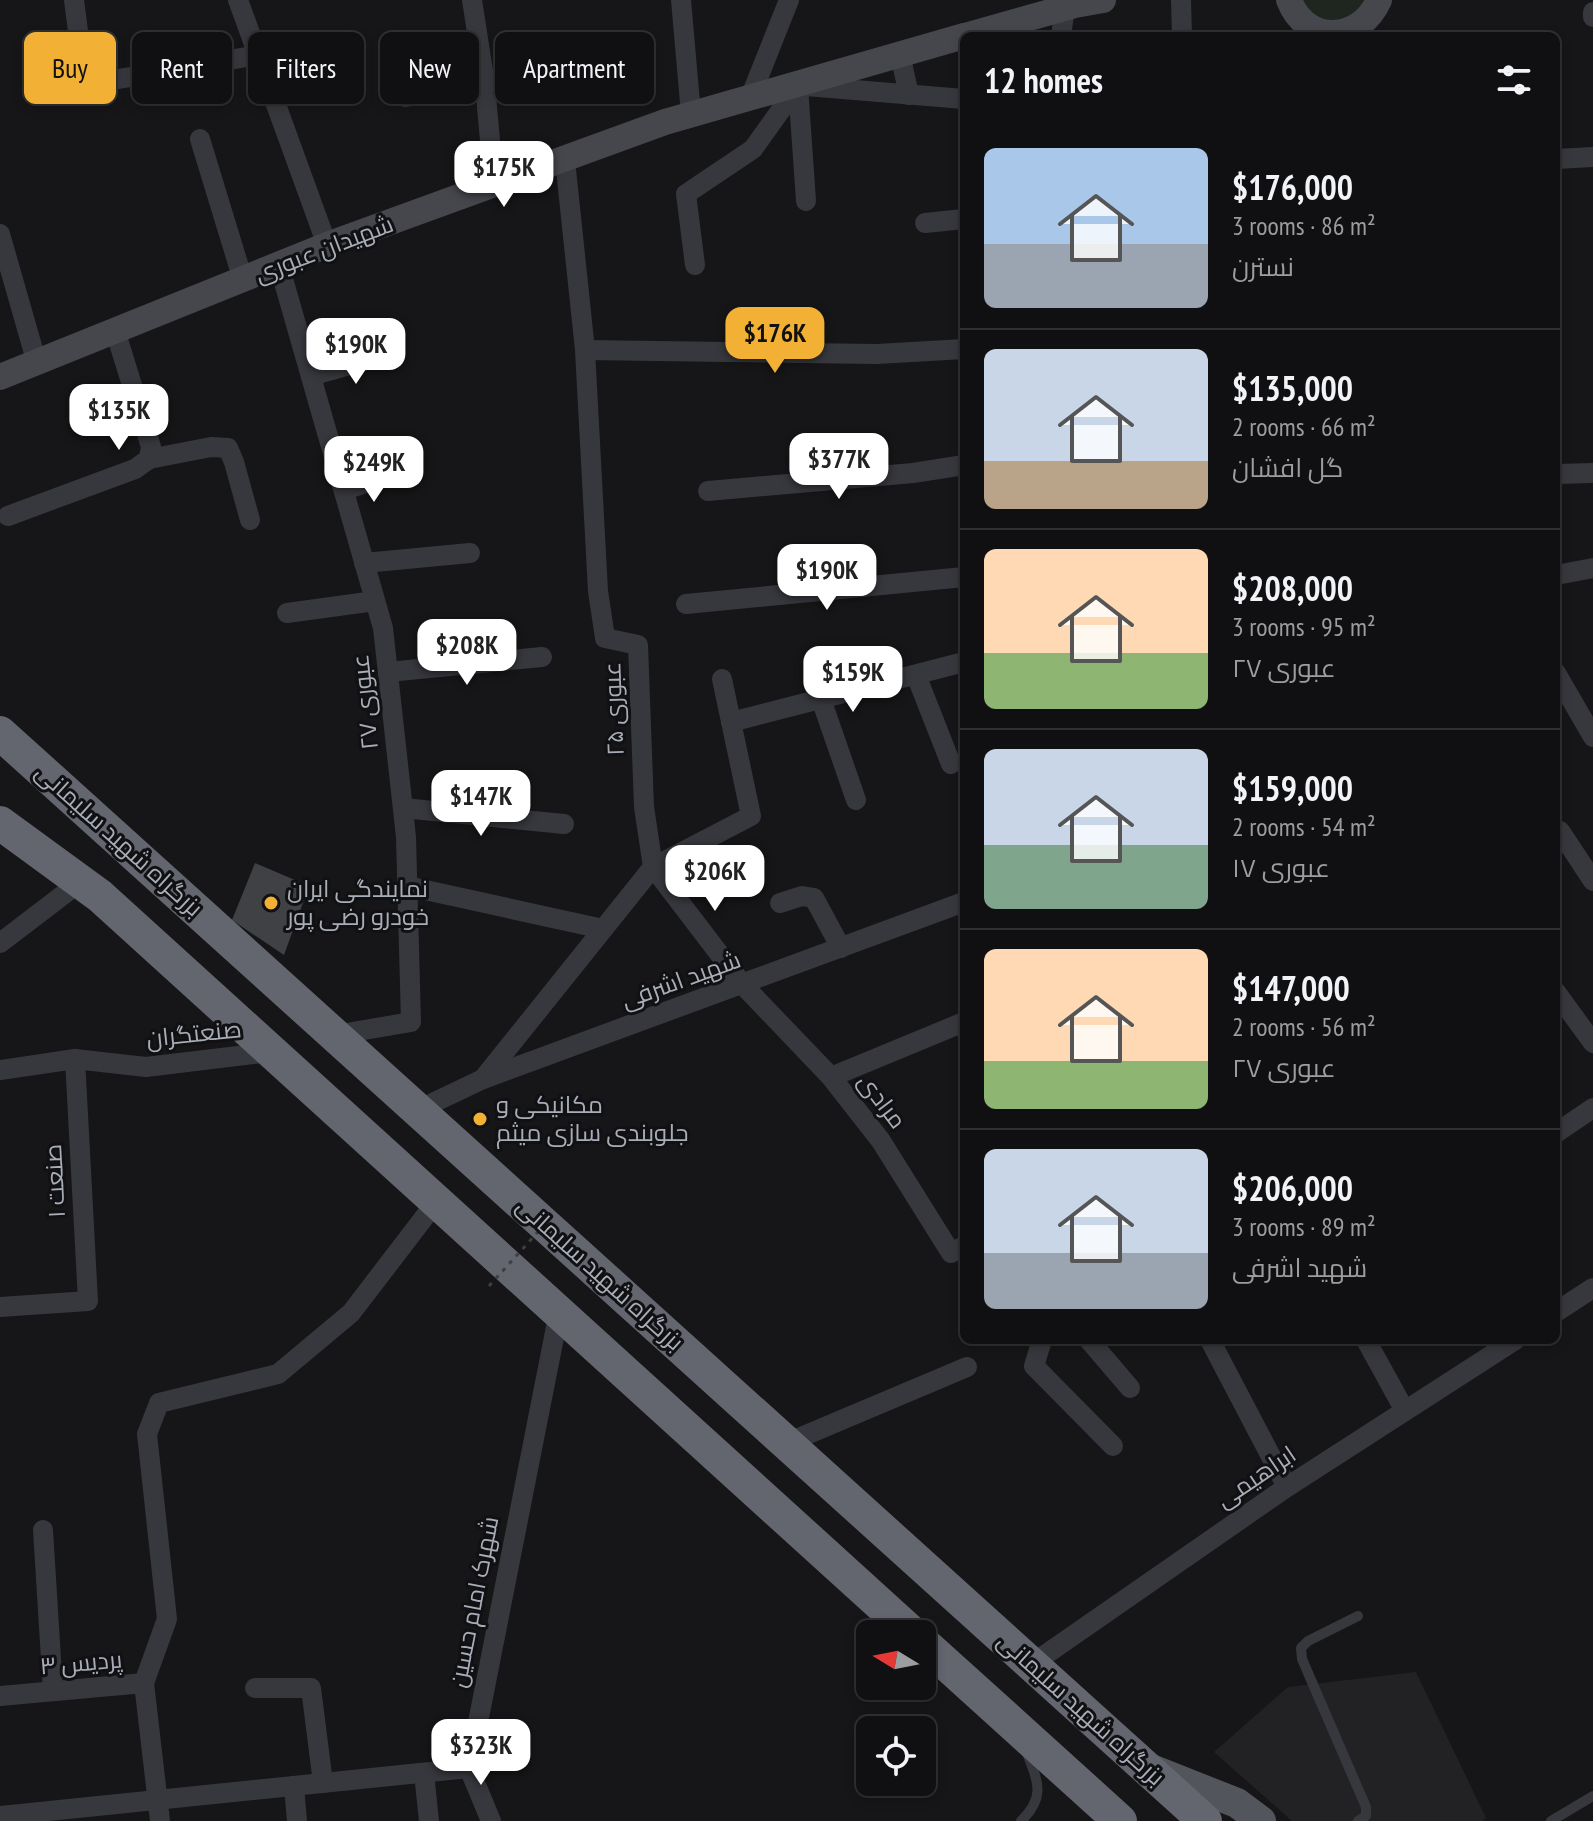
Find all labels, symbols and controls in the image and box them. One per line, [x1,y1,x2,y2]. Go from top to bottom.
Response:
chip: Buy [24,32,116,104]
chip: Rent [132,32,232,104]
chip: Filters [248,32,364,104]
chip: New [380,32,479,104]
chip: Apartment [495,32,654,104]
text: 12 homes [984,58,1103,102]
icon: filters [1492,58,1536,102]
pin: $175K [448,141,560,209]
text: $175K [472,150,536,183]
text: $176,000 [1232,165,1353,209]
icon: home [1048,180,1144,276]
street label: شهیدان عبوری [250,208,398,289]
text: 3 rooms · 86 m² [1232,209,1376,242]
text: نسترن [1232,250,1294,283]
pin: $176K [719,307,831,375]
text: $176K [743,316,807,349]
pin: $190K [300,318,412,386]
text: $190K [324,327,388,360]
text: $135,000 [1232,366,1353,410]
icon: home [1048,381,1144,477]
pin: $135K [63,384,175,452]
text: $135K [87,393,151,426]
text: 2 rooms · 66 m² [1232,410,1376,443]
pin: $377K [783,433,895,501]
pin: $249K [318,436,430,504]
text: $377K [807,442,871,475]
text: $249K [342,445,406,478]
text: گل افشان [1232,451,1343,484]
pin: $190K [771,544,883,612]
text: $190K [795,553,859,586]
text: $208,000 [1232,566,1353,610]
icon: home [1048,581,1144,677]
text: 3 rooms · 95 m² [1232,610,1376,643]
pin: $208K [411,619,523,687]
text: $208K [435,628,499,661]
pin: $159K [797,646,909,714]
text: عبوری ۲۷ [1232,651,1336,684]
street label: عبوری ۲۷ [344,653,385,751]
text: $159K [821,655,885,688]
street label: عبوری ۲۵ [596,662,631,756]
street label: بزرگراه شهید سلیمانی [29,756,209,923]
text: $159,000 [1232,766,1353,810]
pin: $147K [425,770,537,838]
text: $147K [449,779,513,812]
icon: home [1048,781,1144,877]
text: 2 rooms · 54 m² [1232,810,1376,843]
pin: $206K [659,845,771,913]
text: عبوری ۱۷ [1232,851,1330,884]
text: $206K [683,854,747,887]
place label: نمایندگی ایران خودرو رضی پور [285,873,429,933]
marker: نمایندگی ایران خودرو رضی پور [262,894,280,912]
street label: شهید اشرفی [617,944,745,1015]
text: $147,000 [1232,966,1350,1010]
icon: home [1048,981,1144,1077]
text: 2 rooms · 56 m² [1232,1010,1376,1043]
street label: صنعتگران [145,1013,243,1054]
text: عبوری ۲۷ [1232,1051,1336,1084]
street label: مرادی [851,1067,913,1135]
place label: مکانیکی و جلوبندی سازی میثم [496,1089,689,1149]
marker: مکانیکی و جلوبندی سازی میثم [471,1110,489,1128]
street label: صنعت ۱ [37,1143,72,1219]
text: $206,000 [1232,1166,1353,1210]
icon: home [1048,1181,1144,1277]
street label: بزرگراه شهید سلیمانی [510,1190,690,1357]
text: 3 rooms · 89 m² [1232,1210,1376,1243]
text: شهید اشرفی [1232,1251,1367,1284]
street label: ابراهیمی [1210,1439,1302,1515]
street label: شهرک امام حسین [442,1514,506,1690]
north arrow [856,1620,936,1700]
map controls [856,1620,936,1796]
street label: بزرگراه شهید سلیمانی [991,1625,1171,1792]
street label: پردیس ۳ [38,1643,124,1683]
button: locate [856,1716,936,1796]
pin: $323K [425,1719,537,1787]
text: $323K [449,1728,513,1761]

